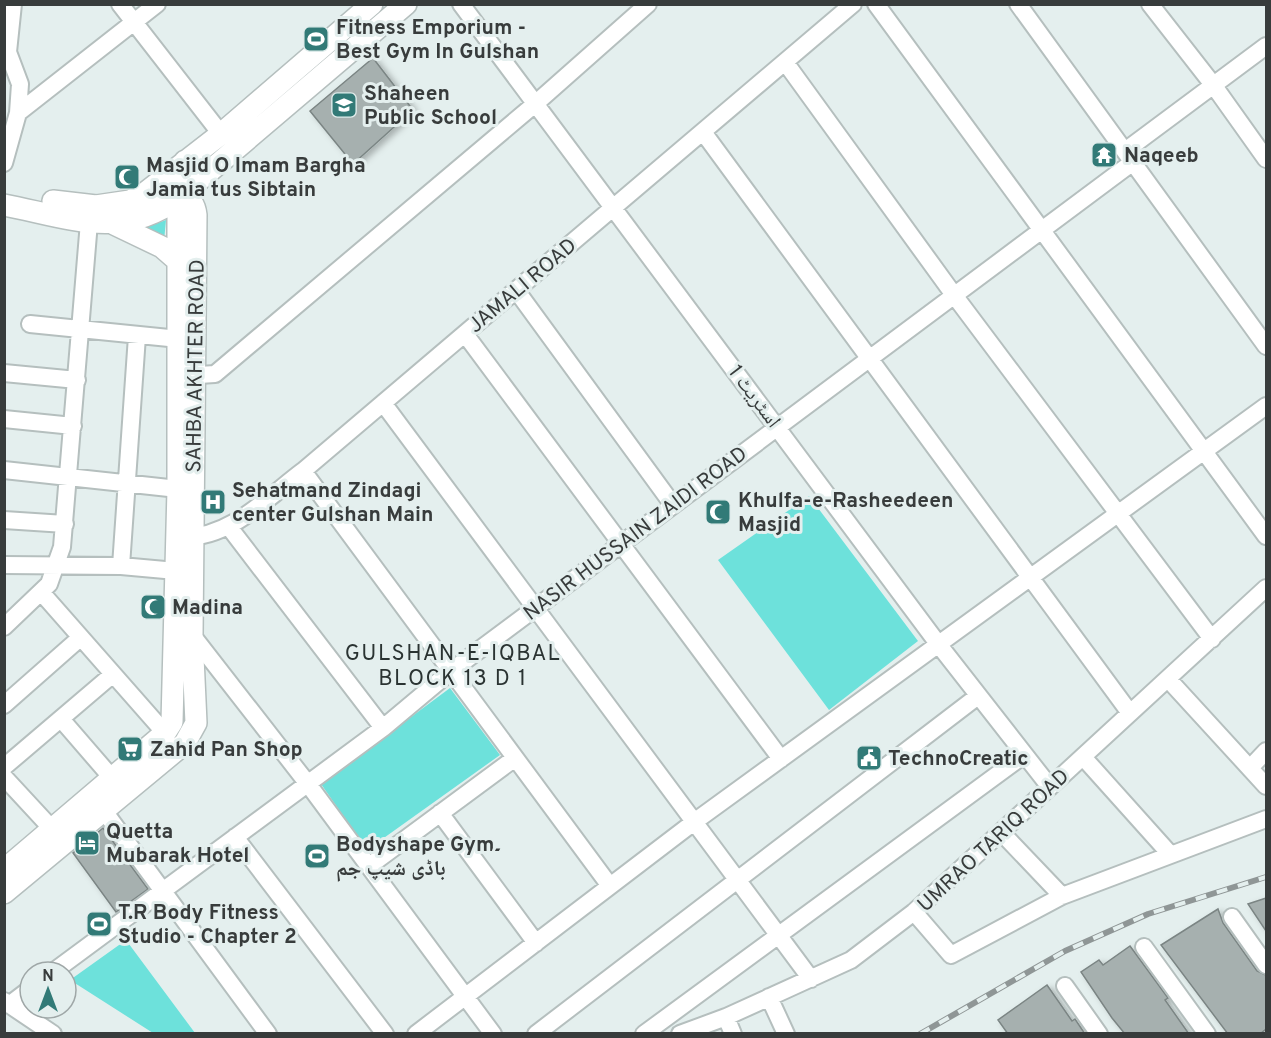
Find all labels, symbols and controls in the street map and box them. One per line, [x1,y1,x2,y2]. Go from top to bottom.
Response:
place label: Fitness Emporium - Best Gym In Gulshan [336,15,539,66]
sports icon: Fitness Emporium - Best Gym In Gulshan [301,24,331,54]
place label: Shaheen Public School [364,81,497,132]
school or university icon: Shaheen Public School [329,90,359,120]
temple icon: Naqeeb [1089,140,1119,170]
place label: Naqeeb [1124,143,1199,170]
place label: Masjid O Imam Bargha Jamia tus Sibtain [146,153,366,204]
mosque icon: Masjid O Imam Bargha Jamia tus Sibtain [112,162,142,192]
street label: JAMALI ROAD [463,233,583,340]
street label: SAHBA AKHTER ROAD [181,259,212,473]
street label: اسٹریٹ 1 [721,360,786,434]
street label: NASIR HUSSAIN ZAIDI ROAD [518,441,753,627]
place label: Sehatmand Zindagi center Gulshan Main [232,478,433,529]
hospital icon: Sehatmand Zindagi center Gulshan Main [198,487,228,517]
place label: Khulfa-e-Rasheedeen Masjid [738,488,953,539]
mosque icon: Khulfa-e-Rasheedeen Masjid [703,497,733,527]
mosque icon: Madina [138,592,168,622]
place label: Madina [172,595,243,622]
district label: GULSHAN-E-IQBAL BLOCK 13 D 1 [345,641,561,693]
supermarket icon: Zahid Pan Shop [115,734,145,764]
place label: Zahid Pan Shop [150,737,303,764]
public building icon: TechnoCreatic [854,743,884,773]
place label: TechnoCreatic [888,746,1029,773]
street label: UMRAO TARIQ ROAD [912,764,1076,919]
place label: Quetta Mubarak Hotel [106,819,249,870]
hotel icon: Quetta Mubarak Hotel [72,828,102,858]
place label: Bodyshape Gym۔ باڈی شیپ جم [336,832,501,883]
sports icon: Bodyshape Gym۔ باڈی شیپ جم [302,841,332,871]
place label: T.R Body Fitness Studio - Chapter 2 [118,900,297,951]
sports icon: T.R Body Fitness Studio - Chapter 2 [84,909,114,939]
north arrow [18,960,78,1020]
text: N [42,967,54,987]

